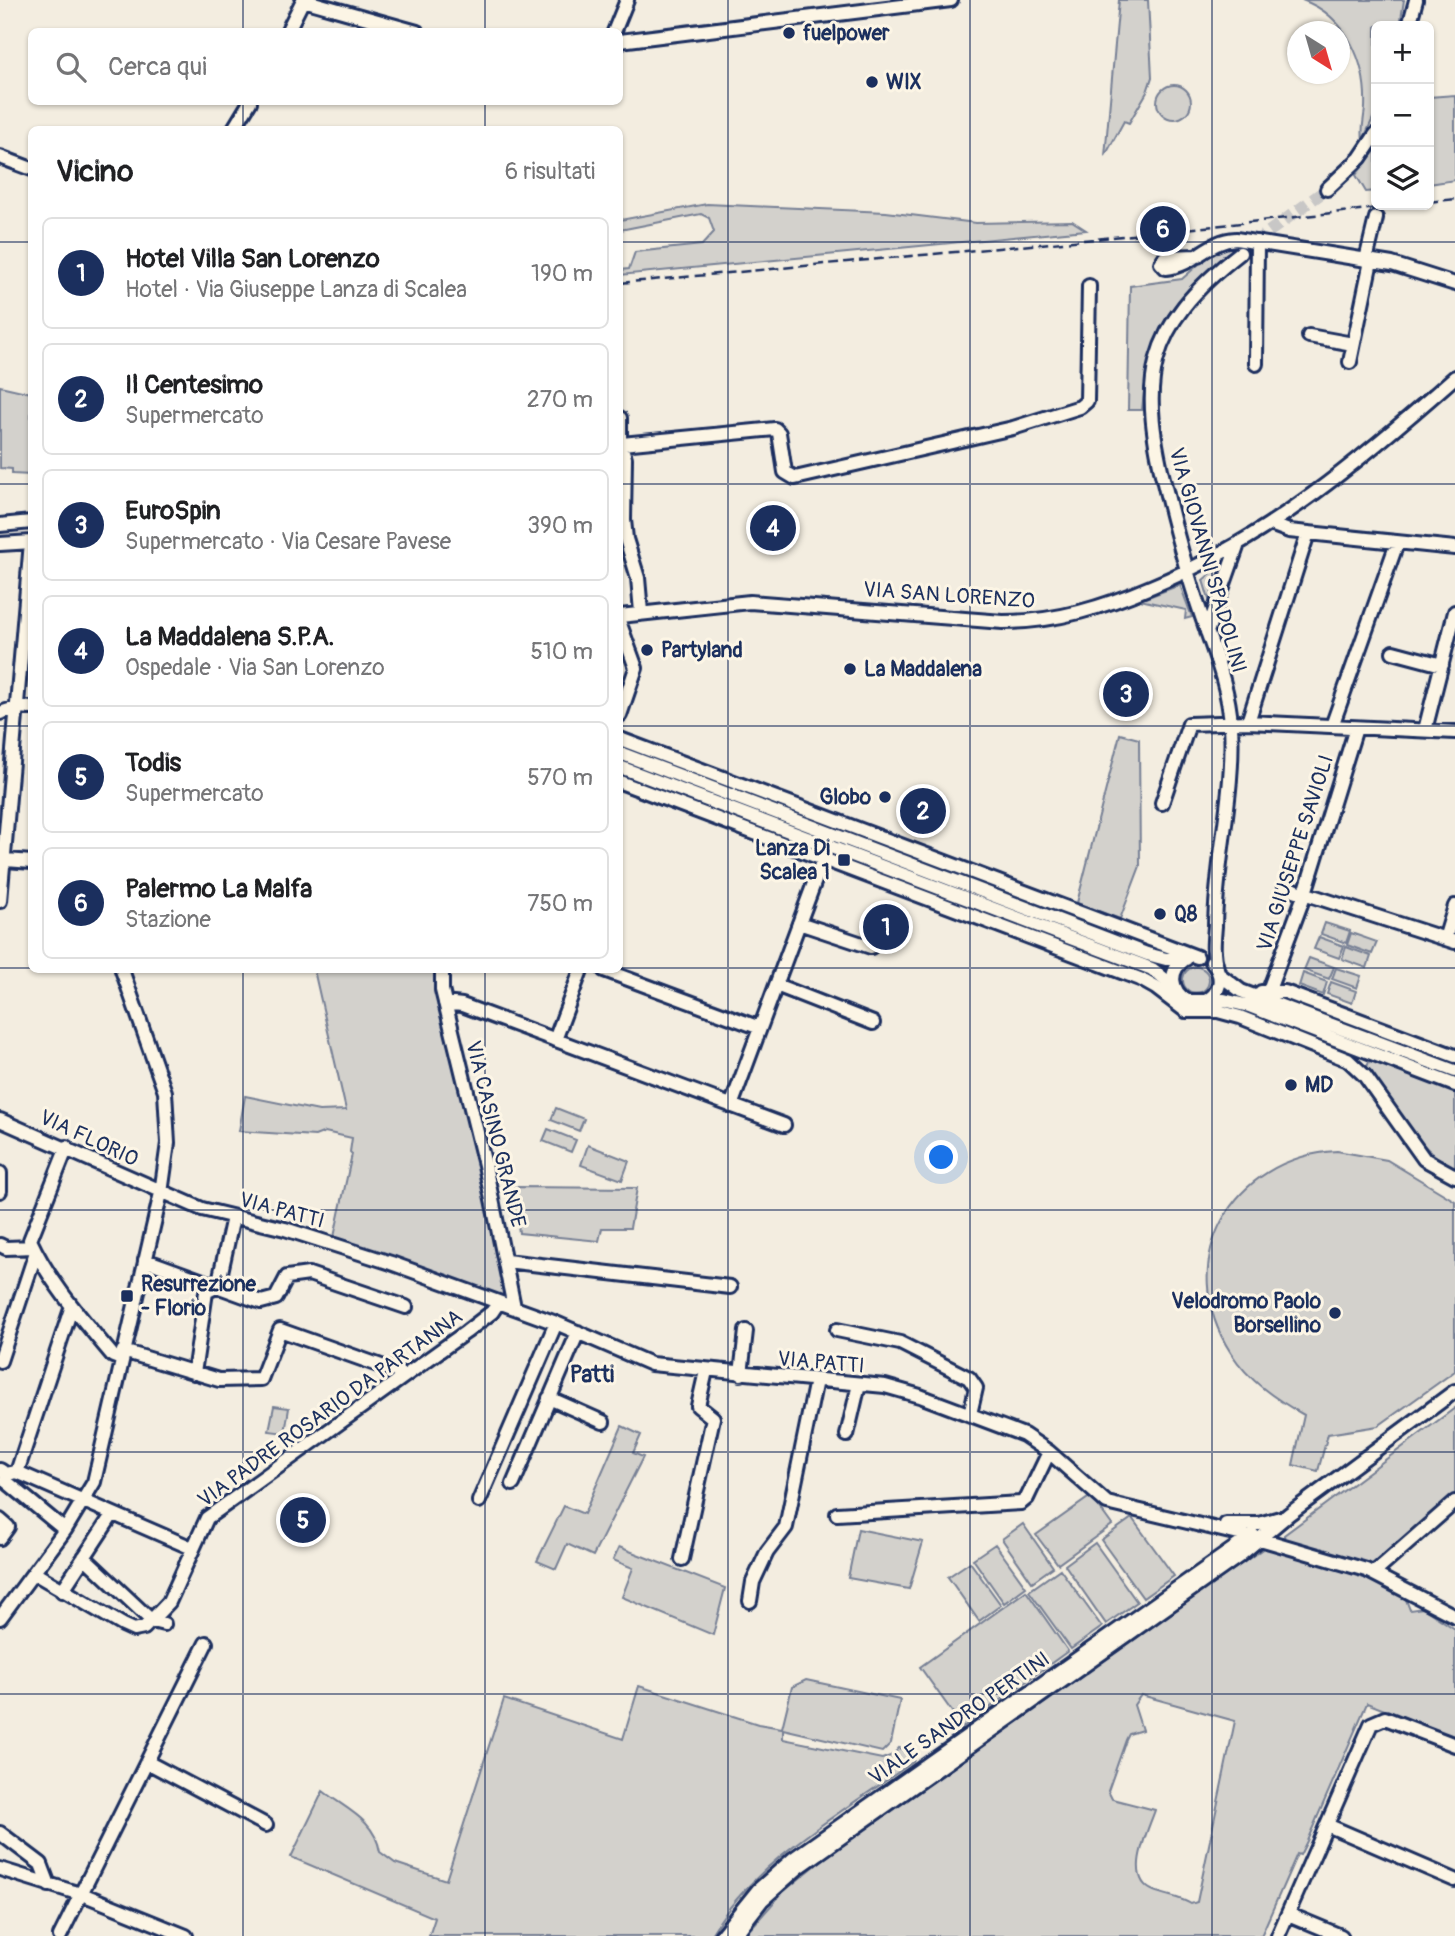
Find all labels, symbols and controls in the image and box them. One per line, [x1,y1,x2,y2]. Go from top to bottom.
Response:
place label: fuelpower [803,20,890,47]
north arrow [1287,21,1350,84]
map controls [1371,21,1434,210]
button: + [1371,21,1434,84]
marker: fuelpower [781,25,797,41]
search box [28,28,623,105]
icon: search [52,48,90,86]
text: Cerca qui [108,51,207,83]
place label: WIX [886,69,922,96]
marker: WIX [864,74,880,90]
button: − [1371,84,1434,147]
button: layers [1371,147,1434,210]
text: Vicino [56,153,133,190]
text: 6 risultati [505,157,595,186]
pin: 6 [1140,203,1186,255]
text: Hotel Villa San Lorenzo [125,243,380,275]
text: 1 [77,259,86,288]
text: 190 m [531,259,593,288]
text: Hotel · Via Giuseppe Lanza di Scalea [125,275,467,304]
text: Il Centesimo [125,369,263,401]
text: 2 [75,385,87,414]
text: 270 m [527,385,593,414]
text: Supermercato [125,401,264,430]
street label: VIA GIOVANNI SPADOLINI [1162,444,1253,676]
text: EuroSpin [125,495,221,527]
pin: 4 [750,502,796,554]
text: 3 [75,511,87,540]
text: 390 m [527,511,593,540]
text: Supermercato · Via Cesare Pavese [125,527,451,556]
street label: VIA SAN LORENZO [862,576,1036,615]
text: La Maddalena S.P.A. [125,621,334,653]
text: 4 [74,637,88,666]
text: 510 m [530,637,593,666]
place label: Partyland [661,637,743,664]
marker: Partyland [639,642,655,658]
text: Ospedale · Via San Lorenzo [125,653,385,682]
place label: La Maddalena [864,656,982,683]
marker: La Maddalena [842,661,858,677]
pin: 3 [1103,668,1149,720]
text: Todis [125,747,181,779]
street label: VIA GIUSEPPE SAVIOLI [1251,751,1340,955]
text: 5 [75,763,87,792]
text: 570 m [527,763,593,792]
text: Supermercato [125,779,264,808]
place label: Globo [819,784,872,811]
pin: 2 [900,785,946,837]
marker: Globo [877,789,893,805]
place label: Lanza Di Scalea 1 [755,835,830,886]
marker: Lanza Di Scalea 1 [836,852,852,868]
text: Palermo La Malfa [125,873,312,905]
text: 6 [74,889,88,918]
text: 750 m [527,889,593,918]
pin: 1 [863,901,909,953]
place label: Q8 [1174,901,1198,928]
text: Stazione [125,905,211,934]
marker: Q8 [1152,906,1168,922]
street label: VIA CASINO GRANDE [459,1038,532,1230]
place label: MD [1305,1072,1333,1099]
marker: MD [1283,1077,1299,1093]
street label: VIA FLORIO [35,1104,143,1173]
your location [924,1140,958,1174]
street label: VIA PATTI [236,1186,327,1235]
place label: Resurrezione - Florio [141,1271,257,1322]
marker: Resurrezione - Florio [119,1288,135,1304]
place label: Velodromo Paolo Borsellino [1171,1288,1322,1339]
street label: VIA PADRE ROSARIO DA PARTANNA [193,1303,468,1514]
marker: Velodromo Paolo Borsellino [1327,1305,1343,1321]
street label: VIA PATTI [776,1345,866,1380]
district label: Patti [570,1360,614,1389]
pin: 5 [280,1494,326,1546]
street label: VIALE SANDRO PERTINI [863,1646,1055,1791]

